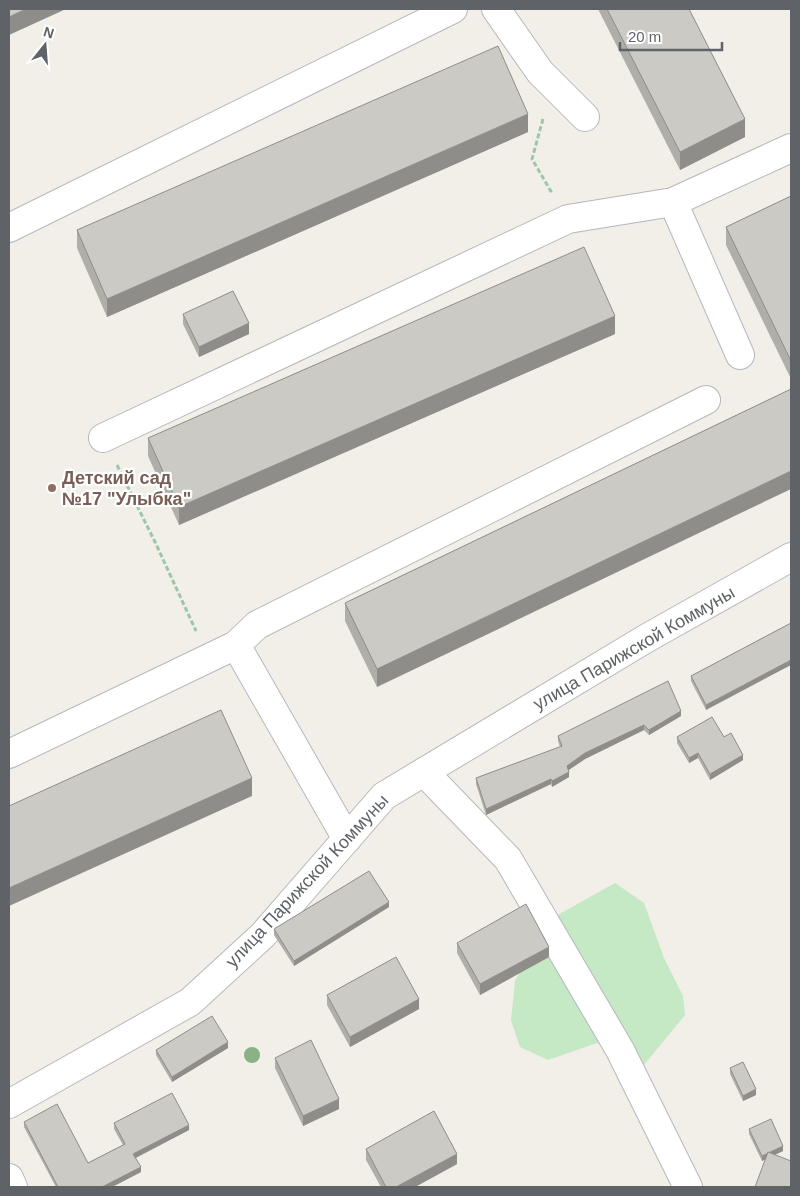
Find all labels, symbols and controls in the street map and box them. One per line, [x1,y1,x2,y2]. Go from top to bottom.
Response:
north arrow [20,20,70,70]
scale bar [620,20,722,52]
text: N [42,23,56,42]
text: 20 m [628,28,661,45]
place label: Детский сад №17 "Улыбка" [62,468,191,509]
marker: Детский сад №17 "Улыбка" [46,482,58,494]
street label: улица Парижской Коммуны [530,582,738,714]
street label: улица Парижской Коммуны [222,790,392,972]

